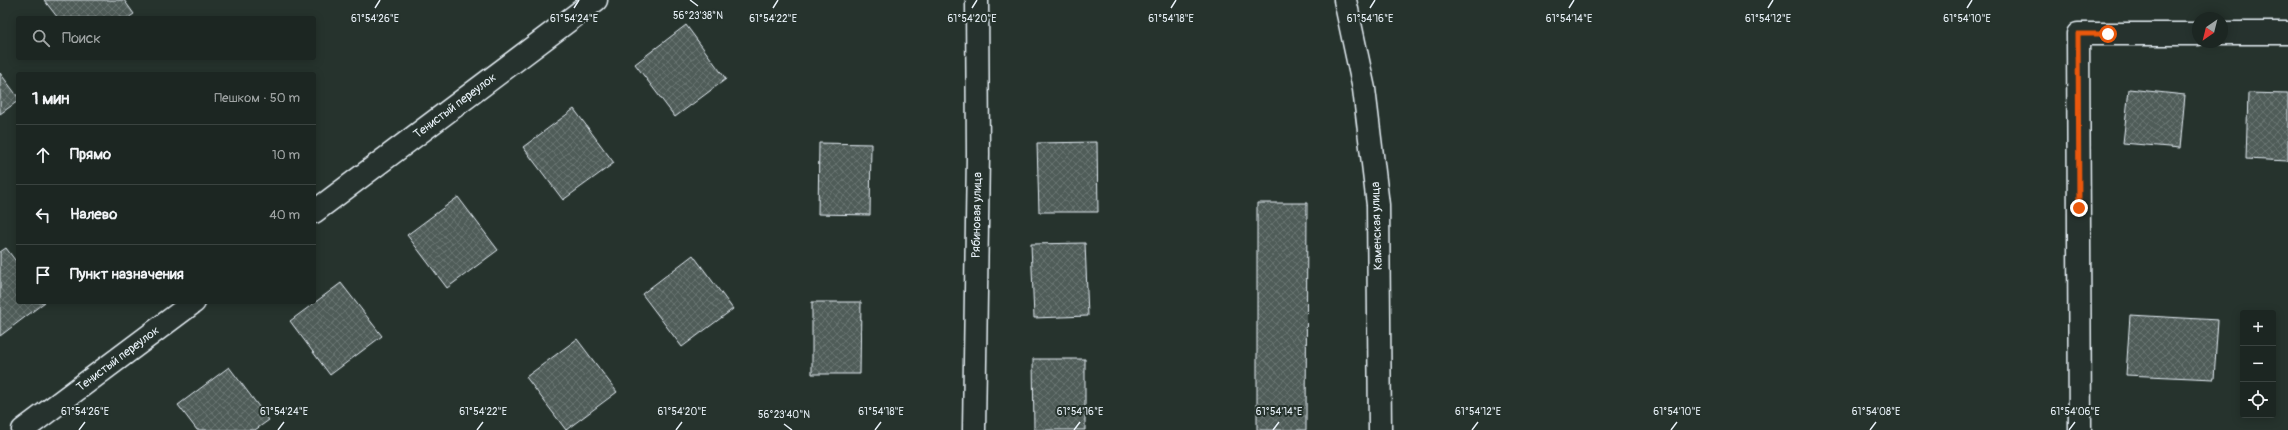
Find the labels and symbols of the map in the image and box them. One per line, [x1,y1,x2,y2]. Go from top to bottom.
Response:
text: 56°23'38"N [673,10,723,22]
north arrow [2192,12,2228,48]
text: 61°54'26"E [351,13,399,25]
text: 61°54'24"E [550,13,598,25]
text: 61°54'22"E [749,13,797,25]
text: 61°54'20"E [948,13,997,25]
text: 61°54'18"E [1148,13,1194,25]
text: 61°54'16"E [1347,13,1393,25]
text: 61°54'14"E [1546,13,1592,25]
text: 61°54'12"E [1745,13,1791,25]
text: 61°54'10"E [1943,13,1991,25]
route start [2099,25,2117,43]
street label: Тенистый переулок [411,70,499,142]
street label: Рябиновая улица [969,172,985,258]
street label: Каменская улица [1368,181,1386,270]
route end [2070,199,2088,217]
street label: Тенистый переулок [74,323,162,395]
text: 61°54'26"E [61,406,109,418]
text: 61°54'24"E [260,406,308,418]
text: 61°54'22"E [459,406,507,418]
text: 61°54'20"E [658,406,707,418]
text: 61°54'18"E [858,406,904,418]
text: 61°54'16"E [1057,406,1103,418]
text: 61°54'14"E [1256,406,1302,418]
text: 61°54'12"E [1455,406,1501,418]
text: 61°54'10"E [1653,406,1701,418]
text: 61°54'08"E [1852,406,1900,418]
text: 61°54'06"E [2050,406,2100,418]
text: 56°23'40"N [758,409,810,421]

